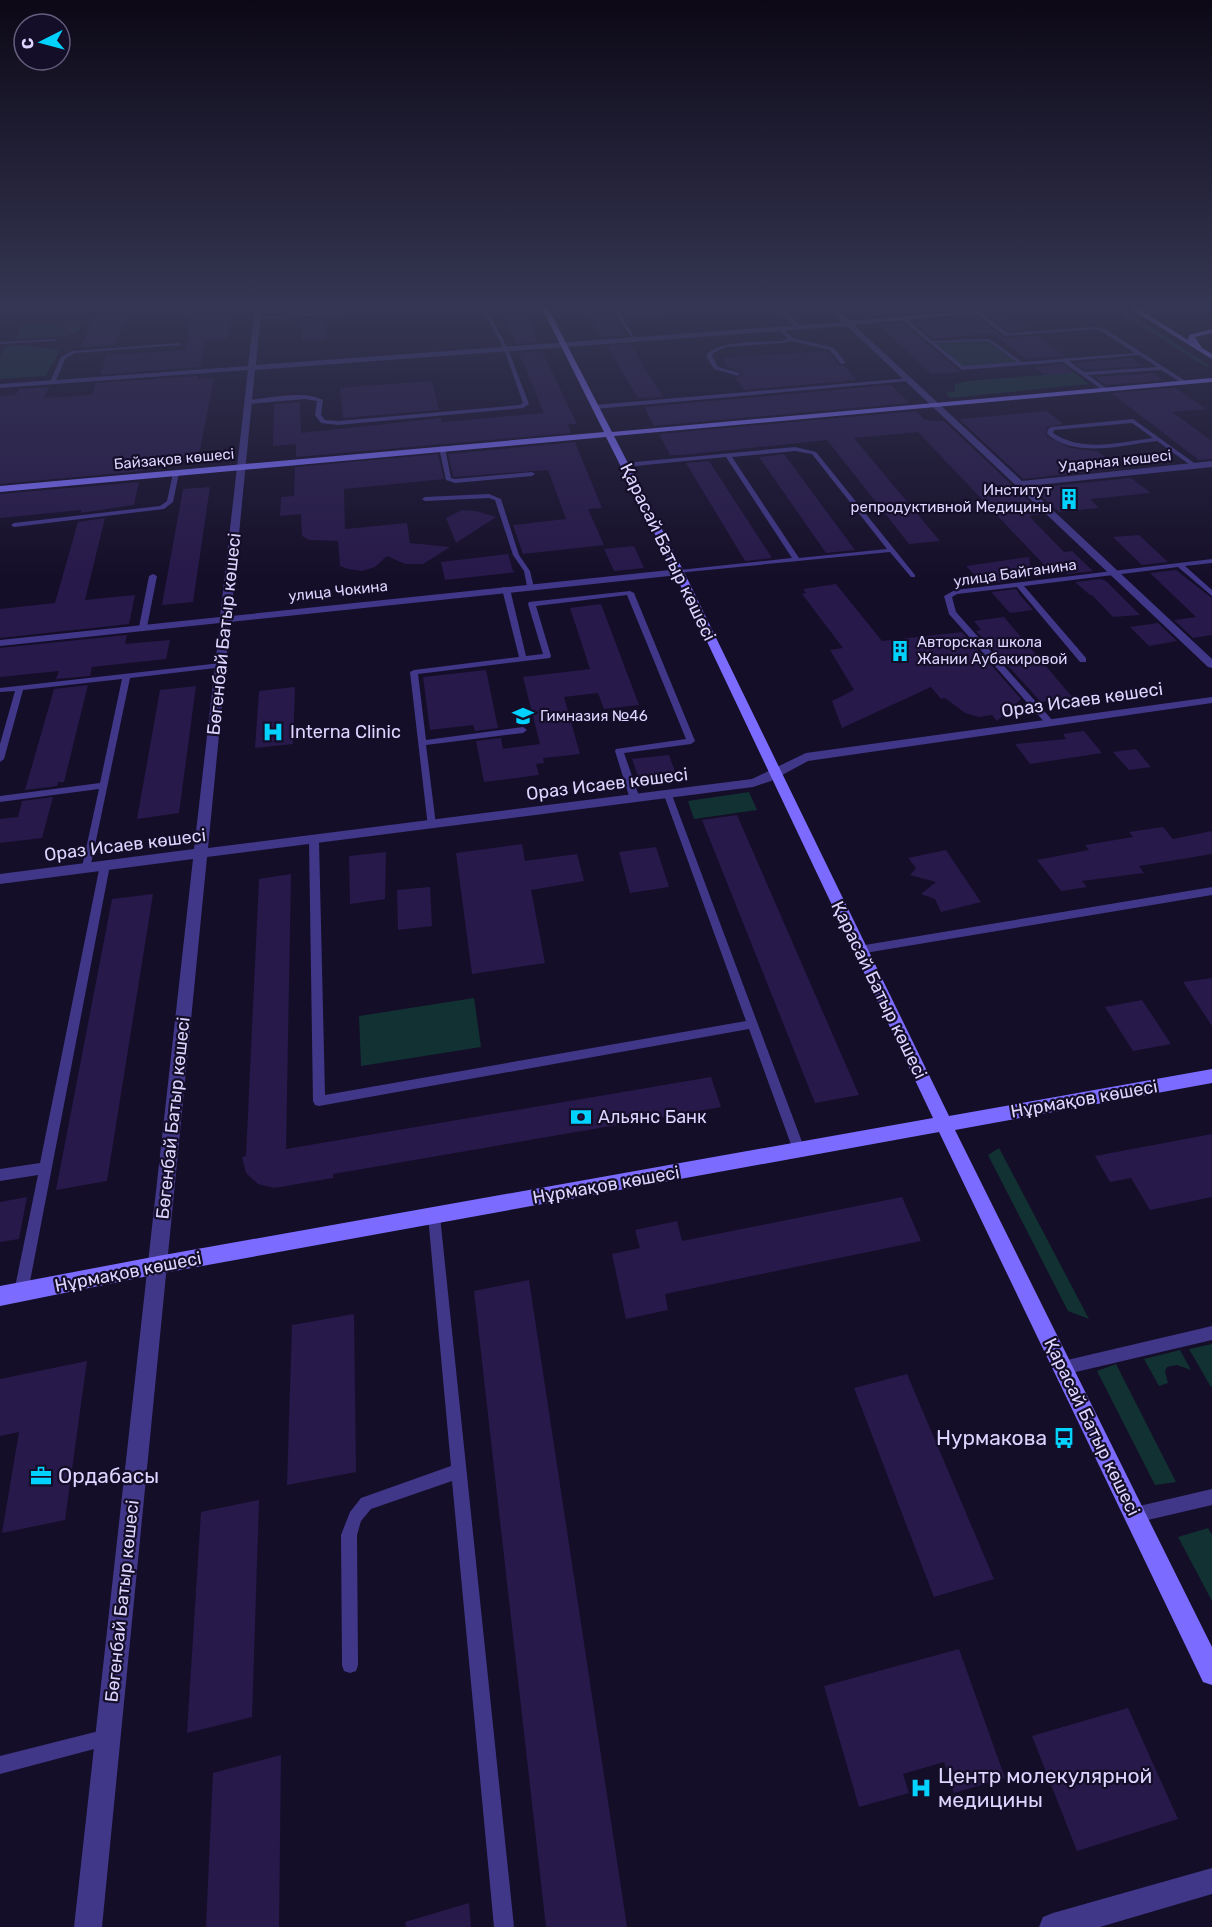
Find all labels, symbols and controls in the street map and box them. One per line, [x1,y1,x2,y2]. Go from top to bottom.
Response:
north arrow [12,12,72,72]
text: С [18,37,38,50]
street label: Байзақов көшесі [113,445,235,473]
street label: Ударная көшесі [1058,446,1172,476]
street label: Қарасай Батыр көшесі [615,460,721,644]
place label: Институт репродуктивной Медицины [851,481,1052,516]
building icon: Институт репродуктивной Медицины [1057,487,1081,511]
street label: Бөгенбай Батыр көшесі [202,532,246,736]
street label: улица Байганина [952,555,1078,591]
street label: улица Чокина [287,577,389,605]
place label: Авторская школа Жании Аубакировой [917,633,1067,668]
building icon: Авторская школа Жании Аубакировой [888,639,912,663]
street label: Ораз Исаев көшесі [1000,678,1164,722]
school or university icon: Гимназия №46 [511,704,535,728]
place label: Гимназия №46 [540,707,648,725]
hospital icon: Interna Clinic [261,720,285,744]
place label: Interna Clinic [290,721,401,743]
street label: Ораз Исаев көшесі [525,763,689,805]
street label: Ораз Исаев көшесі [43,824,207,866]
street label: Қарасай Батыр көшесі [826,898,932,1082]
street label: Бөгенбай Батыр көшесі [151,1016,195,1220]
street label: Нұрмақов көшесі [1009,1075,1159,1123]
bank icon: Альянс Банк [569,1105,593,1129]
place label: Альянс Банк [598,1106,707,1128]
street label: Нұрмақов көшесі [531,1161,681,1209]
street label: Нұрмақов көшесі [53,1247,203,1297]
street label: Қарасай Батыр көшесі [1039,1335,1145,1519]
place label: Нурмакова [936,1425,1047,1450]
bus stop icon: Нурмакова [1052,1426,1076,1450]
place label: Ордабасы [58,1463,159,1488]
office icon: Ордабасы [29,1464,53,1488]
street label: Бөгенбай Батыр көшесі [100,1499,144,1703]
place label: Центр молекулярной медицины [938,1763,1152,1812]
hospital icon: Центр молекулярной медицины [909,1776,933,1800]

